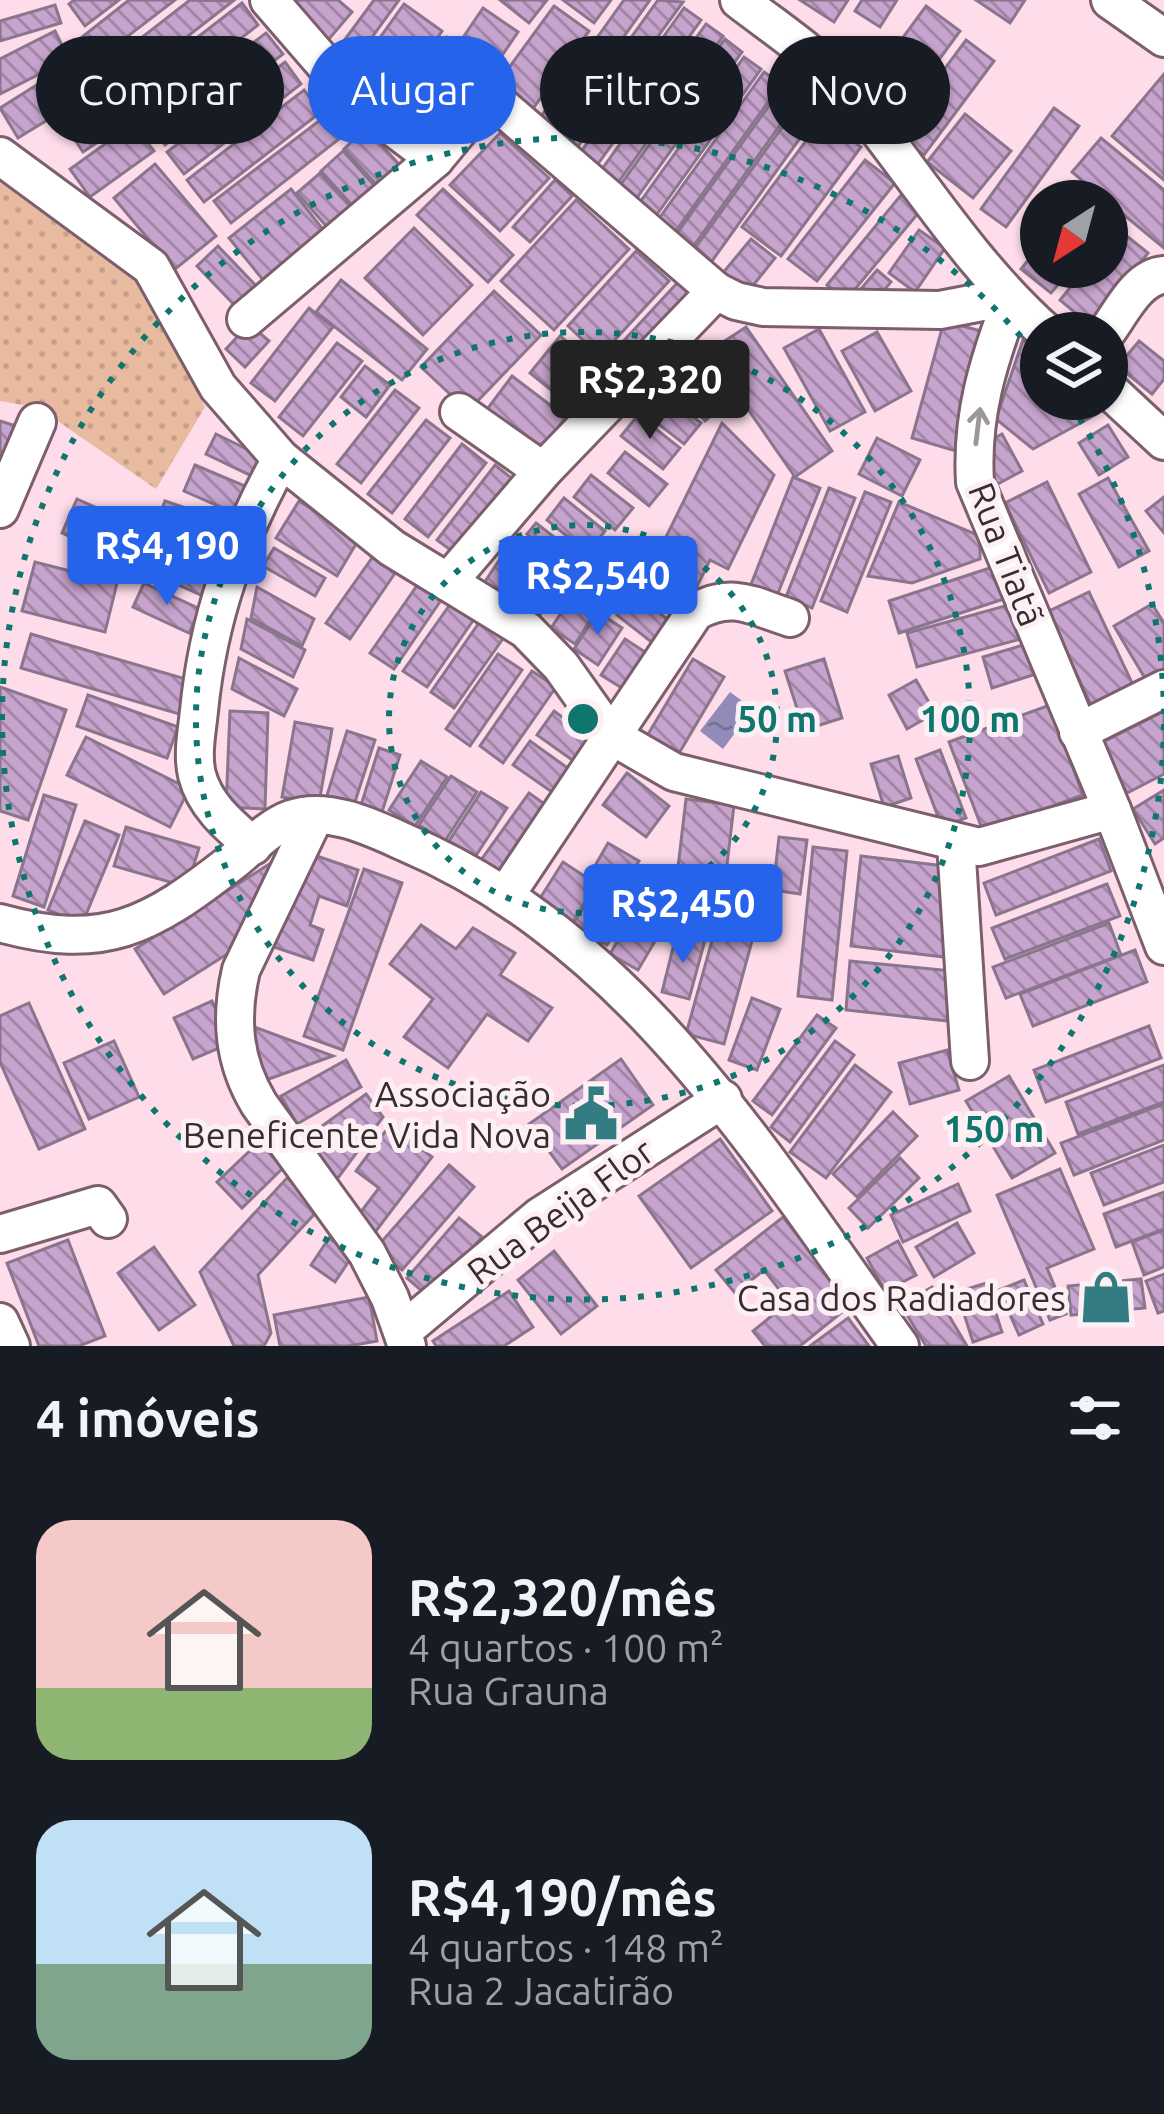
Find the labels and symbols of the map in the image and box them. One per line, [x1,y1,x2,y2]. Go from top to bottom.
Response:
north arrow [1020,180,1128,288]
pin: R$2,320 [539,340,761,442]
one-way arrow [967,407,989,446]
street label: Rua Tiatã [961,476,1053,632]
pin: R$4,190 [56,506,278,608]
pin: R$2,540 [487,536,709,638]
centre of rings [562,698,604,740]
text: 50 m [737,698,817,739]
text: 100 m [920,698,1020,739]
pin: R$2,450 [572,864,794,966]
place label: Associação Beneficente Vida Nova [183,1073,551,1155]
public building icon: Associação Beneficente Vida Nova [562,1085,620,1143]
text: 150 m [944,1108,1044,1149]
street label: Rua Beija Flor [459,1130,661,1292]
shop icon: Casa dos Radiadores [1077,1268,1135,1326]
place label: Casa dos Radiadores [737,1277,1066,1318]

